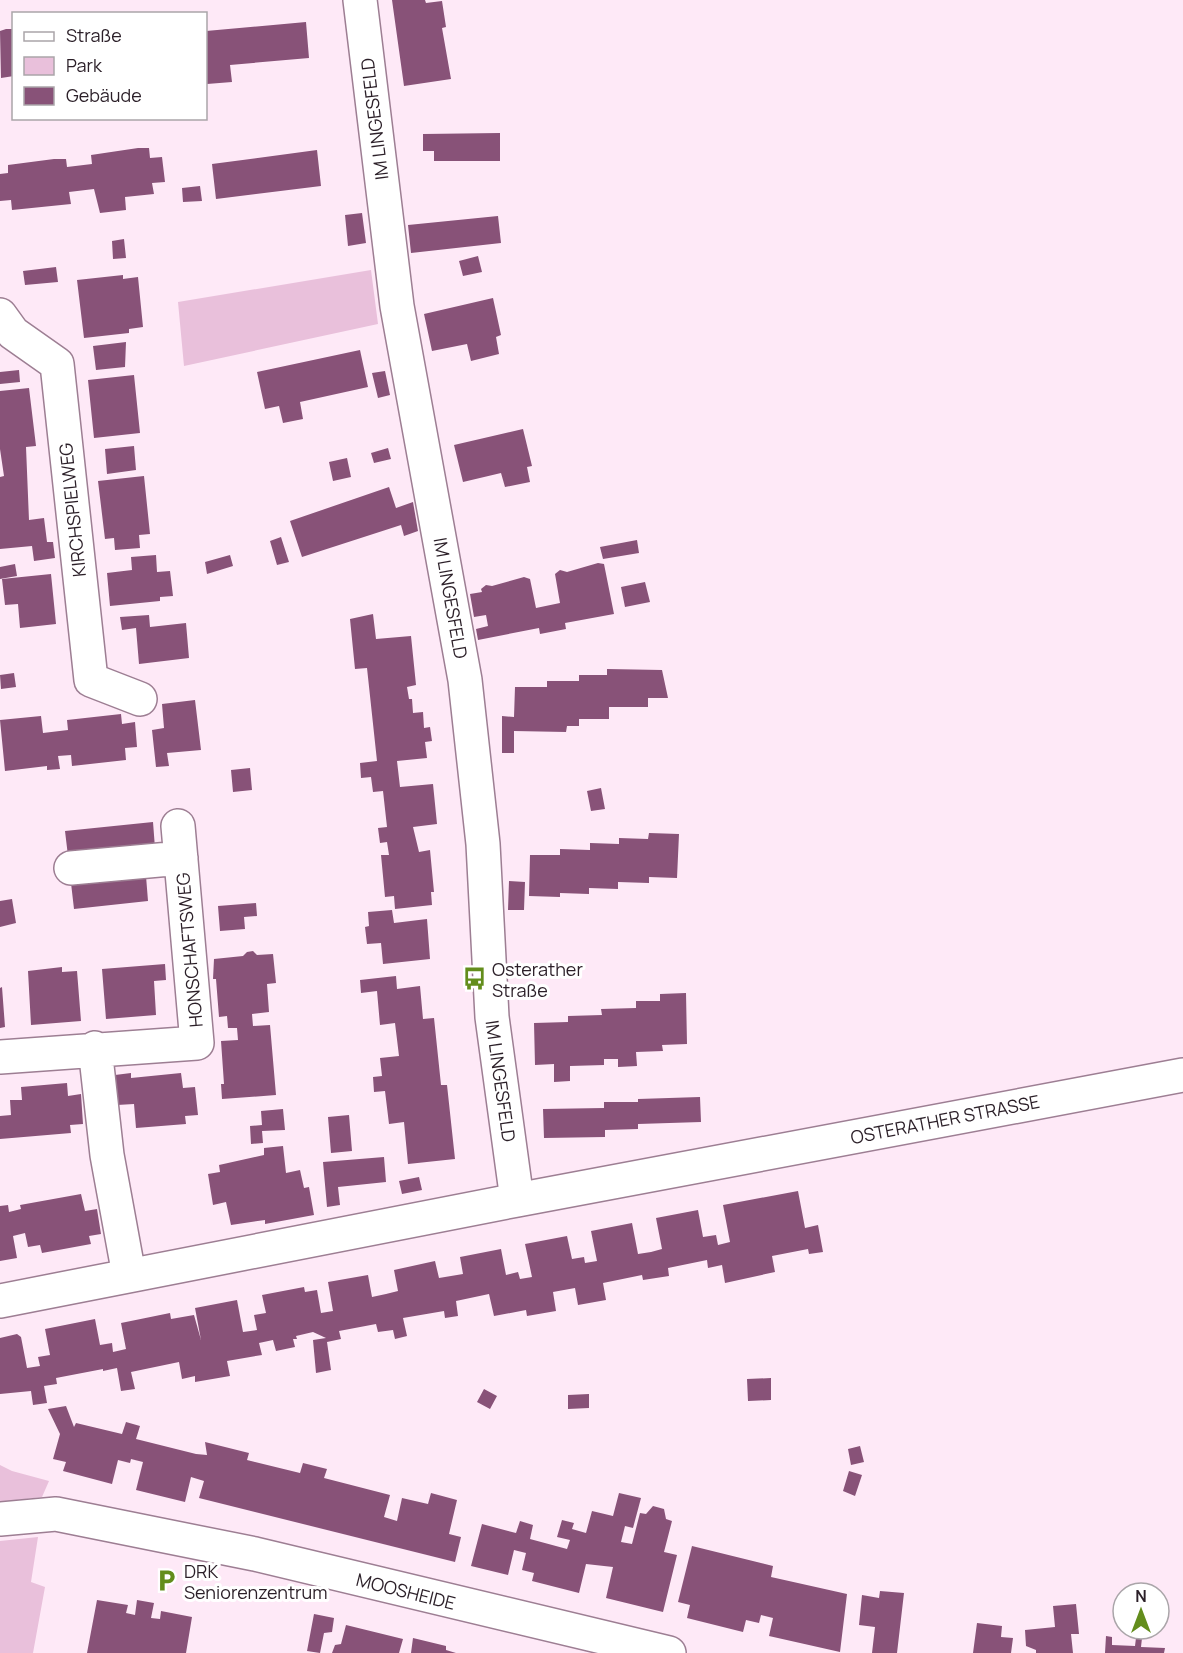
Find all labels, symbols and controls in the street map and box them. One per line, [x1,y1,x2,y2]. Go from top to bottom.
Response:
legend [12,12,207,120]
text: Straße [66,23,122,47]
text: Park [66,53,103,77]
street label: IM LINGESFELD [355,57,393,181]
text: Gebäude [66,83,142,107]
street label: KIRCHSPIELWEG [53,441,91,578]
street label: IM LINGESFELD [429,535,473,661]
street label: HONSCHAFTSWEG [170,871,208,1028]
place label: Osterather Straße [492,957,583,1002]
bus stop icon: Osterather Straße [461,966,487,992]
street label: IM LINGESFELD [481,1019,521,1143]
street label: OSTERATHER STRASSE [848,1089,1042,1149]
place label: DRK Seniorenzentrum [184,1559,328,1604]
street label: MOOSHEIDE [354,1567,458,1615]
parking icon: DRK Seniorenzentrum [153,1568,179,1594]
north arrow [1111,1581,1171,1641]
text: N [1135,1585,1147,1607]

